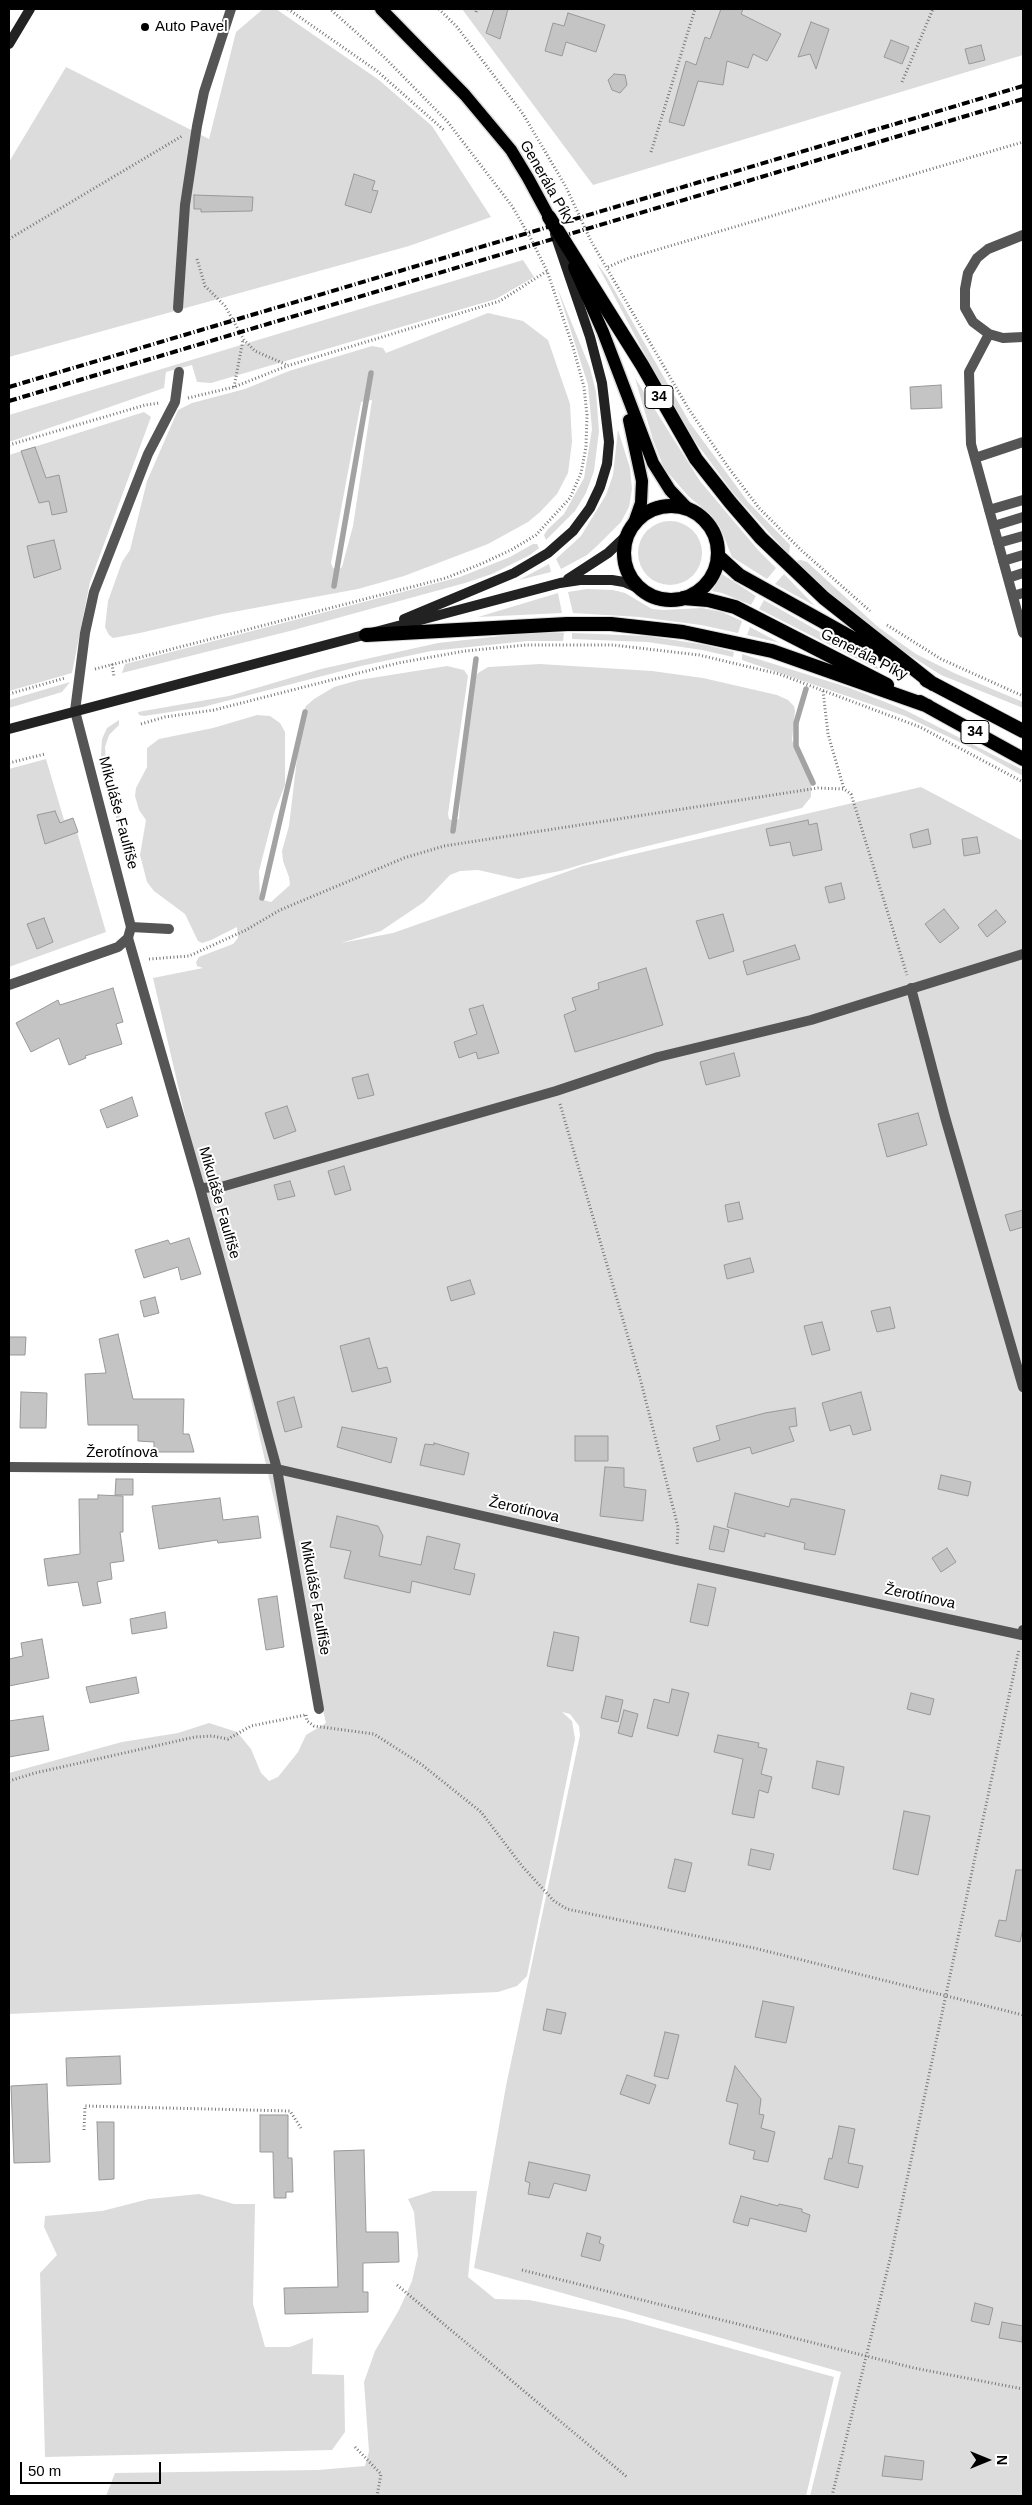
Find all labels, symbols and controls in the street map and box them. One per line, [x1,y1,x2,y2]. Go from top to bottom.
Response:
place label: Auto Pavel [155,18,228,36]
marker: Auto Pavel [139,21,151,33]
street label: Generála Píky [515,137,579,229]
road number: 34 [645,386,673,408]
street label: Generála Píky [818,625,910,685]
road number: 34 [961,720,989,744]
street label: Mikuláše Faulfiše [94,755,142,871]
street label: Mikuláše Faulfiše [194,1145,244,1261]
street label: Žerotínova [86,1444,158,1462]
street label: Žerotínova [487,1493,561,1527]
street label: Mikuláše Faulfiše [296,1539,334,1657]
street label: Žerotínova [883,1581,957,1613]
north arrow [962,2435,1012,2485]
scale bar [22,2452,164,2484]
text: N [994,2455,1010,2465]
text: 50 m [28,2462,61,2479]

